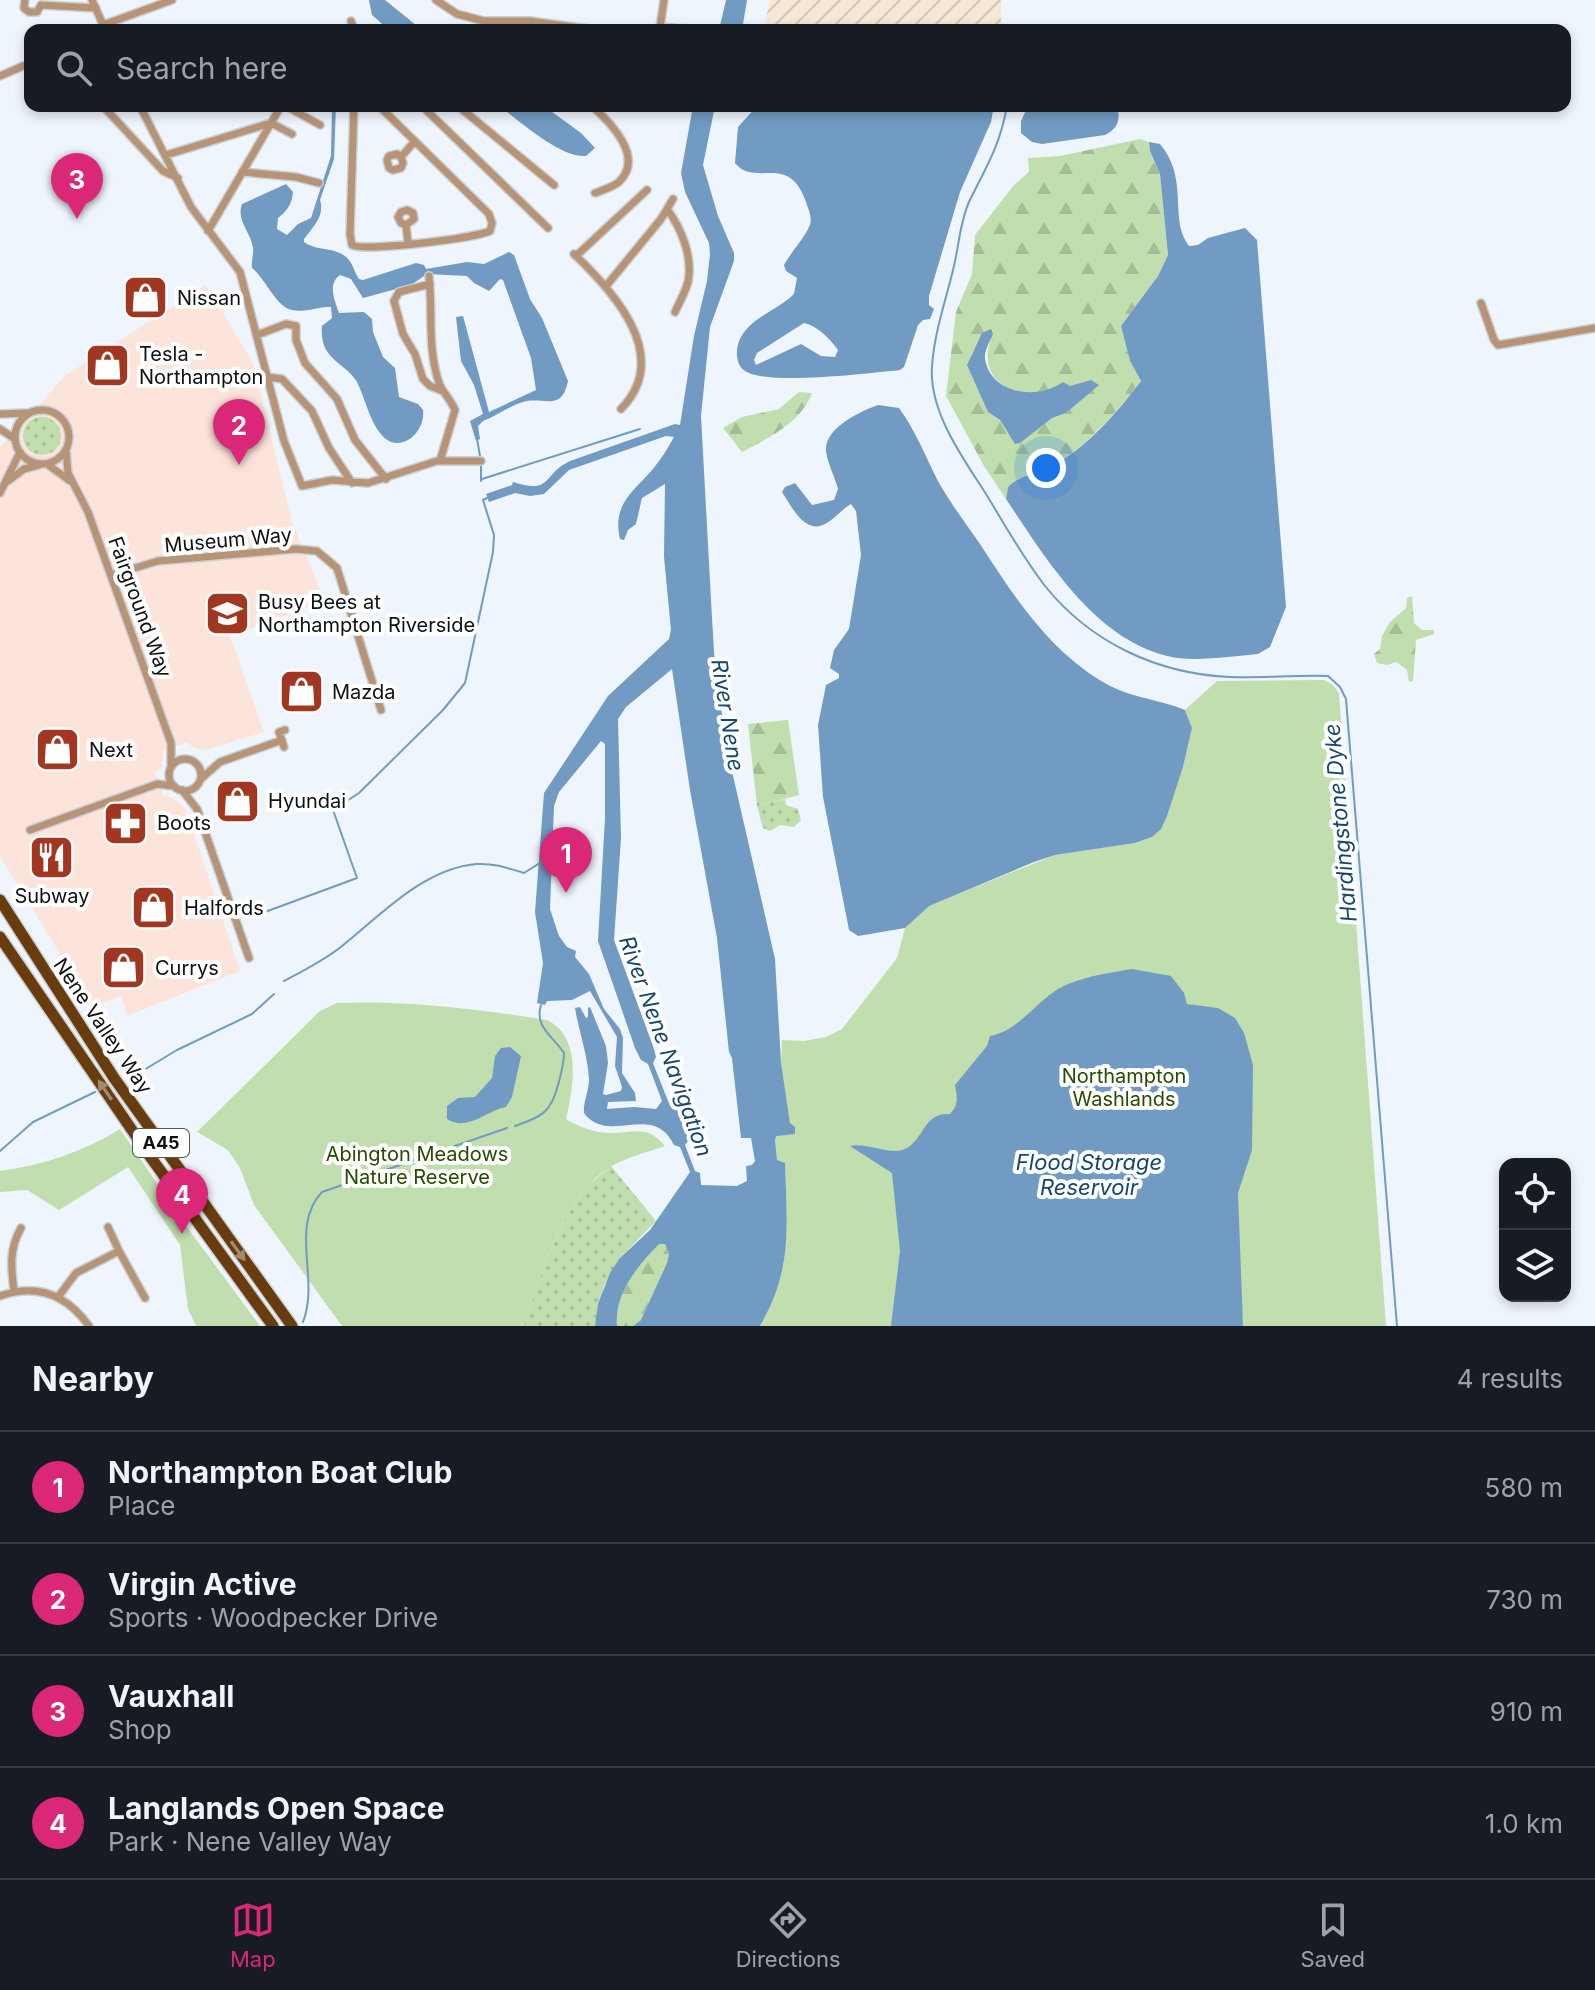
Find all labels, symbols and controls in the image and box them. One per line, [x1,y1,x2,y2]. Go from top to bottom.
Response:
search box [24,24,1571,112]
icon: search [52,46,96,90]
text: Search here [116,50,288,86]
pin: 3 [51,153,103,219]
shop icon: Nissan [122,274,170,322]
place label: Nissan [177,286,241,310]
shop icon: Tesla - Northampton [84,342,132,390]
place label: Tesla - Northampton [139,342,263,389]
pin: 2 [213,399,265,465]
your location [1026,448,1066,488]
street label: Museum Way [163,522,293,558]
street label: Fairground Way [103,533,177,681]
school or university icon: Busy Bees at Northampton Riverside [203,590,251,638]
place label: Busy Bees at Northampton Riverside [258,590,475,637]
water label: River Nene [706,657,750,773]
shop icon: Mazda [277,668,325,716]
place label: Mazda [332,680,396,704]
water label: Hardingstone Dyke [1318,723,1362,923]
shop icon: Next [34,726,82,774]
place label: Next [89,738,134,762]
shop icon: Hyundai [213,777,261,825]
place label: Hyundai [268,789,346,813]
pharmacy icon: Boots [102,799,150,847]
place label: Boots [157,811,211,835]
pin: 1 [540,827,592,893]
restaurant icon: Subway [28,833,76,881]
place label: Subway [14,884,90,908]
shop icon: Halfords [129,884,177,932]
place label: Halfords [184,896,264,920]
water label: River Nene Navigation [614,932,718,1160]
shop icon: Currys [100,944,148,992]
street label: Nene Valley Way [49,954,157,1098]
place label: Currys [155,956,219,980]
park label: Northampton Washlands [1062,1064,1186,1111]
one-way arrow [98,1080,113,1101]
road number: A45 [133,1129,189,1157]
park label: Abington Meadows Nature Reserve [326,1142,508,1189]
water label: Flood Storage Reservoir [1016,1149,1162,1200]
map controls [1499,1158,1571,1302]
button: locate [1499,1158,1571,1230]
pin: 4 [156,1168,208,1234]
button: layers [1499,1230,1571,1302]
one-way arrow [230,1241,245,1262]
text: Nearby [32,1358,154,1399]
text: 4 results [1457,1363,1563,1394]
text: Northampton Boat Club [108,1454,452,1490]
text: 1 [52,1472,64,1503]
text: 580 m [1485,1472,1563,1503]
text: Place [108,1490,176,1521]
text: Virgin Active [108,1566,297,1602]
text: 2 [50,1584,66,1615]
text: 730 m [1486,1584,1563,1615]
text: Sports · Woodpecker Drive [108,1602,438,1633]
text: Vauxhall [108,1678,234,1714]
text: 3 [50,1696,66,1727]
text: 910 m [1490,1696,1563,1727]
text: Shop [108,1714,172,1745]
text: Langlands Open Space [108,1790,445,1826]
text: 4 [49,1808,67,1839]
text: 1.0 km [1485,1808,1563,1839]
text: Park · Nene Valley Way [108,1826,392,1857]
tab: Map [230,1898,276,1972]
tab: Directions [736,1898,841,1972]
tab: Saved [1301,1898,1365,1972]

